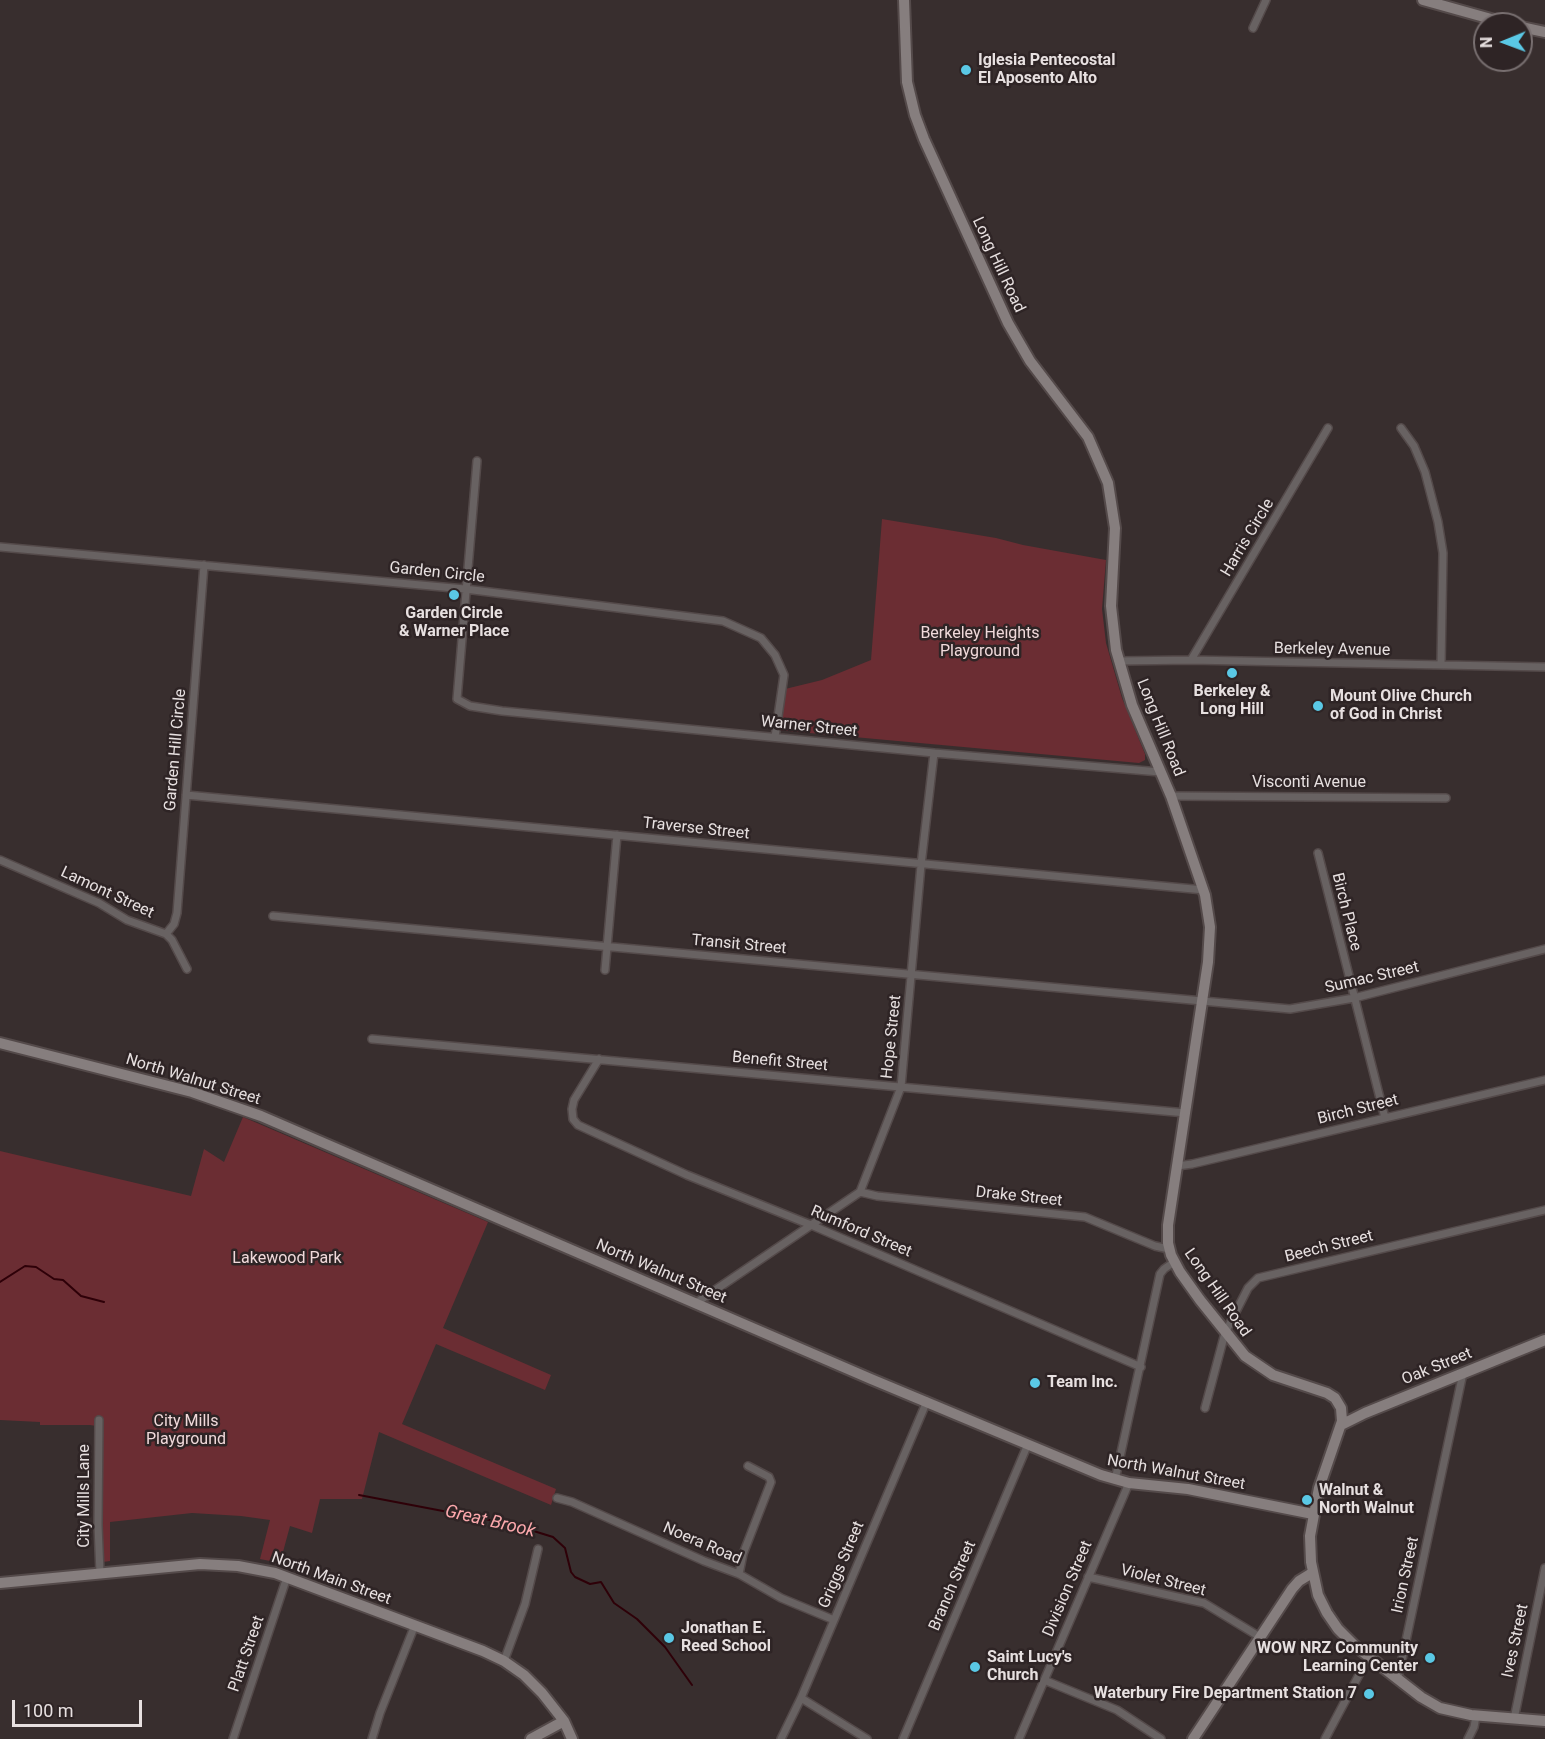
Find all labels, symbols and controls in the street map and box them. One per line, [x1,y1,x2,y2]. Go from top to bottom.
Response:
north arrow [1473,12,1533,72]
text: N [1477,36,1496,48]
place label: Iglesia Pentecostal El Aposento Alto [978,51,1115,89]
marker: Iglesia Pentecostal El Aposento Alto [959,63,973,77]
street label: Long Hill Road [967,214,1029,316]
street label: Harris Circle [1217,496,1279,580]
street label: Garden Circle [389,558,485,588]
marker: Garden Circle & Warner Place [447,588,461,602]
place label: Garden Circle & Warner Place [399,604,509,642]
park label: Berkeley Heights Playground [920,624,1040,662]
street label: Berkeley Avenue [1274,639,1390,661]
marker: Berkeley & Long Hill [1225,666,1239,680]
street label: Long Hill Road [1132,677,1188,779]
place label: Berkeley & Long Hill [1193,682,1271,720]
place label: Mount Olive Church of God in Christ [1330,687,1472,725]
street label: Garden Hill Circle [161,688,191,812]
marker: Mount Olive Church of God in Christ [1311,699,1325,713]
street label: Warner Street [760,712,858,742]
street label: Visconti Avenue [1252,773,1366,793]
street label: Traverse Street [642,814,750,844]
street label: Lamont Street [57,863,157,923]
street label: Birch Place [1327,871,1365,953]
street label: Transit Street [691,931,787,959]
street label: Sumac Street [1323,958,1421,998]
street label: Hope Street [878,994,906,1080]
street label: Benefit Street [731,1048,829,1076]
street label: North Walnut Street [123,1050,263,1110]
street label: Birch Street [1316,1091,1400,1129]
street label: Drake Street [975,1183,1063,1211]
street label: Rumford Street [808,1202,914,1262]
street label: Beech Street [1283,1227,1375,1267]
street label: North Walnut Street [593,1236,729,1308]
street label: Long Hill Road [1180,1245,1254,1341]
park label: Lakewood Park [232,1249,342,1269]
street label: Oak Street [1399,1344,1475,1390]
place label: Team Inc. [1047,1373,1118,1393]
marker: Team Inc. [1028,1376,1042,1390]
park label: City Mills Playground [146,1412,226,1450]
street label: City Mills Lane [75,1444,95,1548]
street label: North Walnut Street [1105,1451,1247,1495]
place label: Walnut & North Walnut [1319,1481,1414,1519]
marker: Walnut & North Walnut [1300,1493,1314,1507]
water label: Great Brook [443,1501,537,1543]
street label: Noera Road [660,1519,744,1569]
street label: Griggs Street [815,1519,869,1611]
street label: Irion Street [1389,1535,1423,1615]
street label: Branch Street [925,1538,981,1634]
street label: Division Street [1039,1538,1097,1640]
street label: North Main Street [269,1548,393,1610]
street label: Violet Street [1118,1561,1208,1601]
street label: Ives Street [1499,1602,1533,1680]
street label: Platt Street [225,1613,269,1695]
place label: Jonathan E. Reed School [681,1619,771,1657]
marker: Jonathan E. Reed School [662,1631,676,1645]
place label: WOW NRZ Community Learning Center [1257,1639,1418,1677]
place label: Saint Lucy's Church [987,1648,1072,1686]
marker: WOW NRZ Community Learning Center [1423,1651,1437,1665]
marker: Saint Lucy's Church [968,1660,982,1674]
place label: Waterbury Fire Department Station 7 [1094,1684,1357,1704]
marker: Waterbury Fire Department Station 7 [1362,1687,1376,1701]
scale bar [15,1688,146,1726]
text: 100 m [23,1700,74,1721]

